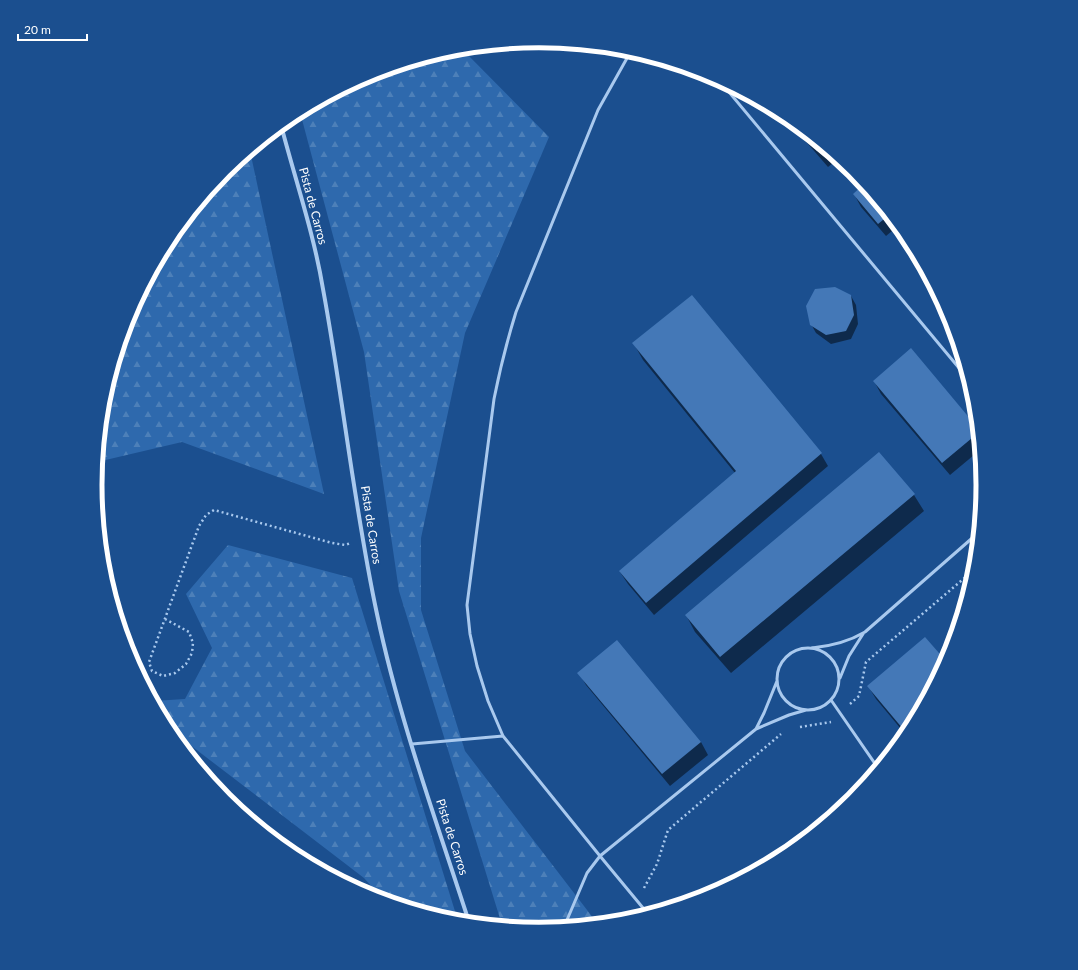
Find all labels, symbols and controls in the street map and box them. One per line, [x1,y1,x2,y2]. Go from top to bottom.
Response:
scale bar [18,16,87,42]
text: 20 m [24,22,51,37]
street label: Pista de Carros [296,166,331,246]
street label: Pista de Carros [358,485,385,565]
street label: Pista de Carros [433,797,472,877]

